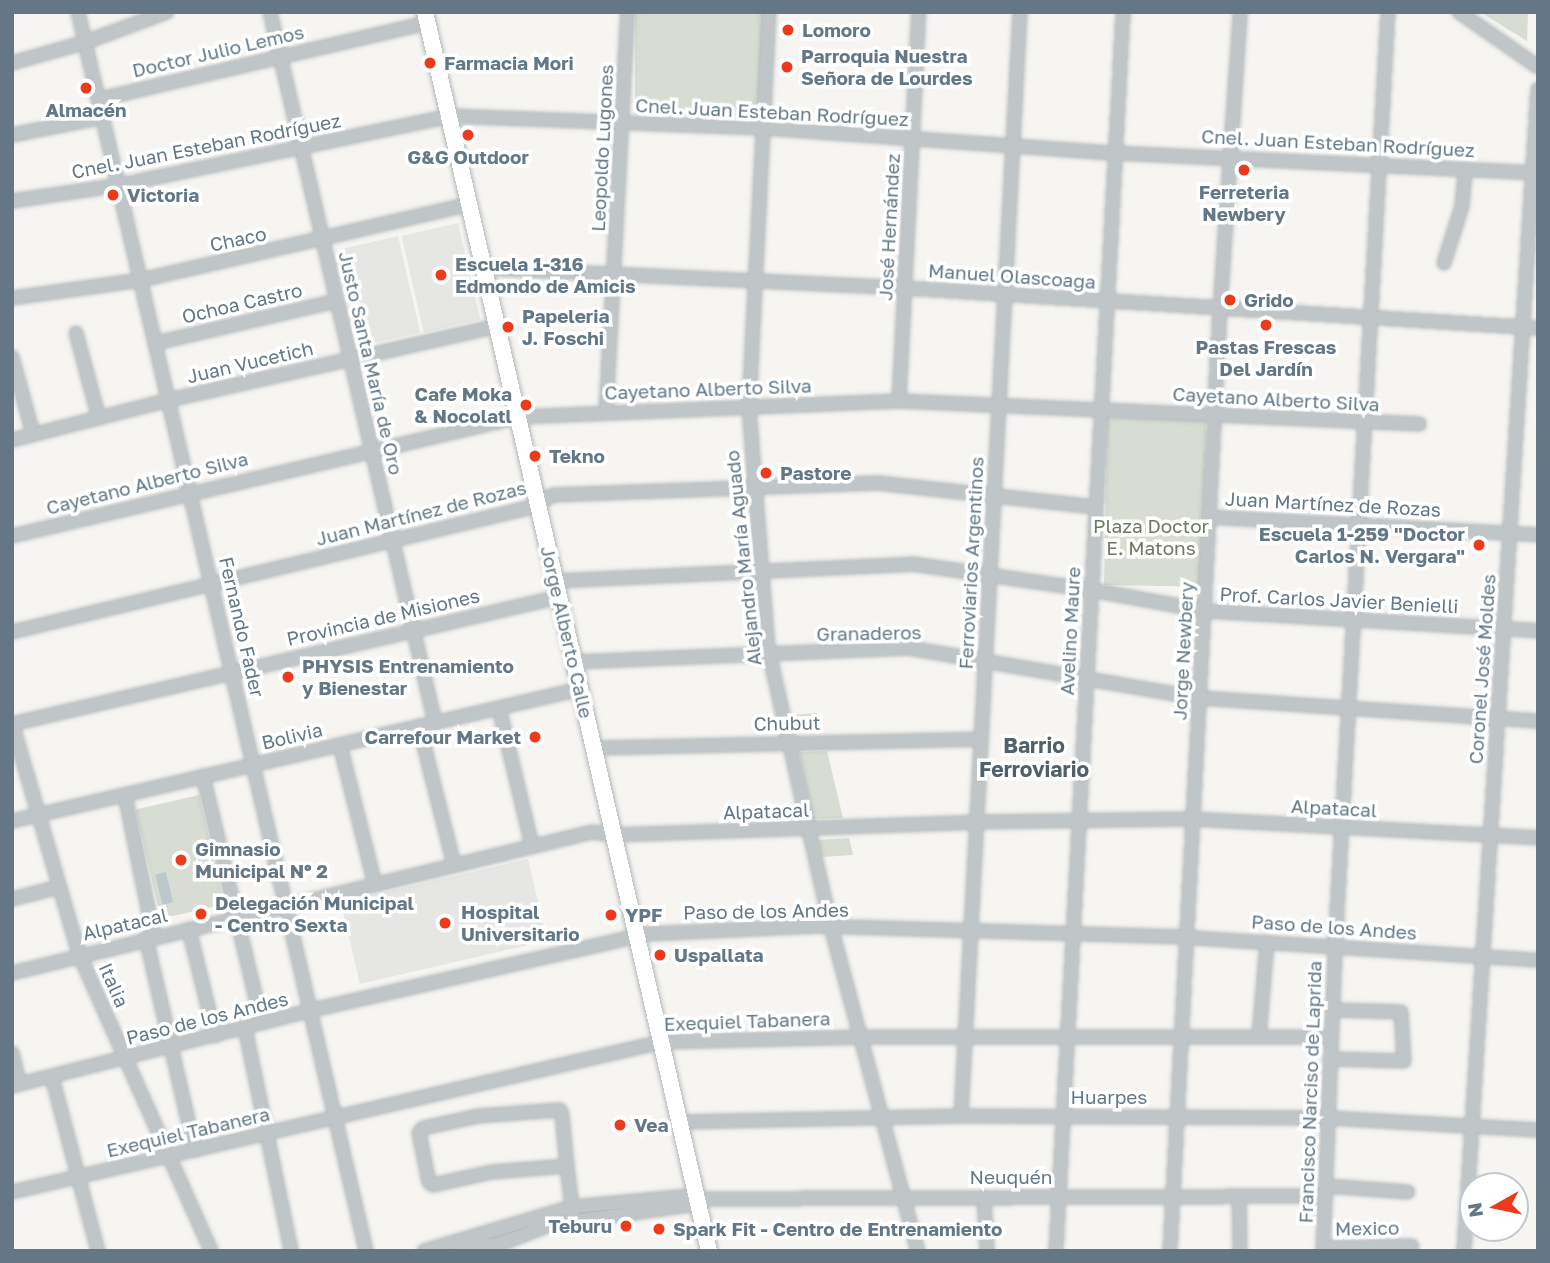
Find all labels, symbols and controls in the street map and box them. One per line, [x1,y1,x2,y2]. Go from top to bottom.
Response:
place label: Lomoro [802,19,871,41]
street label: Doctor Julio Lemos [130,20,306,82]
marker: Lomoro [780,22,796,38]
place label: Parroquia Nuestra Señora de Lourdes [801,45,973,89]
place label: Farmacia Mori [444,52,574,74]
marker: Farmacia Mori [422,55,438,71]
marker: Parroquia Nuestra Señora de Lourdes [779,59,795,75]
street label: Leopoldo Lugones [586,64,618,232]
marker: Almacén [78,80,94,96]
street label: Cnel. Juan Esteban Rodríguez [635,93,909,131]
place label: Almacén [46,99,126,121]
street label: Cnel. Juan Esteban Rodríguez [70,109,342,183]
street label: Cnel. Juan Esteban Rodríguez [1201,124,1475,162]
marker: G&G Outdoor [460,127,476,143]
place label: G&G Outdoor [407,146,529,168]
street label: José Hernández [874,153,904,301]
marker: Ferreteria Newbery [1236,162,1252,178]
place label: Ferreteria Newbery [1199,181,1289,225]
place label: Victoria [127,184,199,206]
marker: Victoria [105,187,121,203]
street label: Chaco [208,222,268,256]
street label: Justo Santa María de Oro [334,249,408,477]
place label: Escuela 1-316 Edmondo de Amicis [455,253,636,297]
street label: Manuel Olascoaga [927,259,1097,293]
marker: Escuela 1-316 Edmondo de Amicis [433,267,449,283]
street label: Ochoa Castro [180,278,304,328]
place label: Grido [1244,289,1294,311]
marker: Grido [1222,292,1238,308]
place label: Papeleria J. Foschi [522,305,609,349]
marker: Pastas Frescas Del Jardín [1258,317,1274,333]
marker: Papeleria J. Foschi [500,319,516,335]
street label: Juan Vucetich [185,336,315,388]
place label: Pastas Frescas Del Jardín [1196,336,1336,380]
street label: Cayetano Alberto Silva [604,374,812,404]
street label: Cayetano Alberto Silva [1172,382,1380,416]
place label: Cafe Moka & Nocolatl [414,383,512,427]
marker: Cafe Moka & Nocolatl [518,397,534,413]
place label: Tekno [549,445,605,467]
street label: Cayetano Alberto Silva [44,447,250,519]
marker: Tekno [527,448,543,464]
street label: Alejandro María Aguado [720,449,766,667]
street label: Ferroviarios Argentinos [954,456,988,670]
place label: Pastore [780,462,851,484]
marker: Pastore [758,465,774,481]
street label: Juan Martínez de Rozas [313,476,529,550]
street label: Juan Martínez de Rozas [1225,487,1441,521]
park label: Plaza Doctor E. Matons [1093,515,1209,559]
place label: Escuela 1-259 "Doctor Carlos N. Vergara" [1259,523,1465,567]
marker: Escuela 1-259 "Doctor Carlos N. Vergara" [1471,537,1487,553]
street label: Jorge Alberto Calle [536,544,598,720]
street label: Fernando Fader [215,555,269,699]
street label: Avelino Maure [1055,566,1085,696]
street label: Coronel José Moldes [1464,573,1500,765]
street label: Jorge Newbery [1168,581,1198,721]
street label: Prof. Carlos Javier Benielli [1219,582,1459,618]
street label: Provincia de Misiones [284,584,482,650]
street label: Granaderos [816,621,922,645]
place label: PHYSIS Entrenamiento y Bienestar [302,655,514,699]
marker: PHYSIS Entrenamiento y Bienestar [280,669,296,685]
street label: Chubut [753,711,821,735]
street label: Bolivia [259,718,325,754]
place label: Carrefour Market [364,726,521,748]
marker: Carrefour Market [527,729,543,745]
district label: Barrio Ferroviario [979,732,1089,782]
street label: Alpatacal [1290,794,1378,822]
street label: Alpatacal [723,798,809,824]
place label: Gimnasio Municipal Nº 2 [195,838,328,882]
marker: Gimnasio Municipal Nº 2 [173,852,189,868]
place label: Delegación Municipal - Centro Sexta [215,892,414,936]
street label: Paso de los Andes [683,898,849,924]
place label: Hospital Universitario [461,901,580,945]
street label: Alpatacal [80,903,170,945]
place label: YPF [625,904,662,926]
marker: Delegación Municipal - Centro Sexta [193,906,209,922]
marker: YPF [603,907,619,923]
street label: Paso de los Andes [1250,910,1418,944]
marker: Hospital Universitario [435,913,455,933]
place label: Uspallata [674,944,764,966]
marker: Uspallata [652,947,668,963]
street label: Italia [94,959,134,1011]
street label: Francisco Narciso de Laprida [1294,960,1326,1224]
street label: Paso de los Andes [124,987,290,1049]
street label: Exequiel Tabanera [663,1007,831,1035]
street label: Huarpes [1071,1086,1147,1108]
street label: Exequiel Tabanera [104,1102,272,1162]
place label: Vea [634,1114,669,1136]
marker: Vea [612,1117,628,1133]
street label: Neuquén [970,1166,1052,1188]
north arrow [1459,1172,1529,1242]
text: N [1462,1201,1487,1219]
place label: Teburu [548,1215,612,1237]
street label: Mexico [1335,1216,1399,1240]
marker: Teburu [618,1218,634,1234]
place label: Spark Fit - Centro de Entrenamiento [673,1218,1002,1240]
marker: Spark Fit - Centro de Entrenamiento [651,1221,667,1237]

